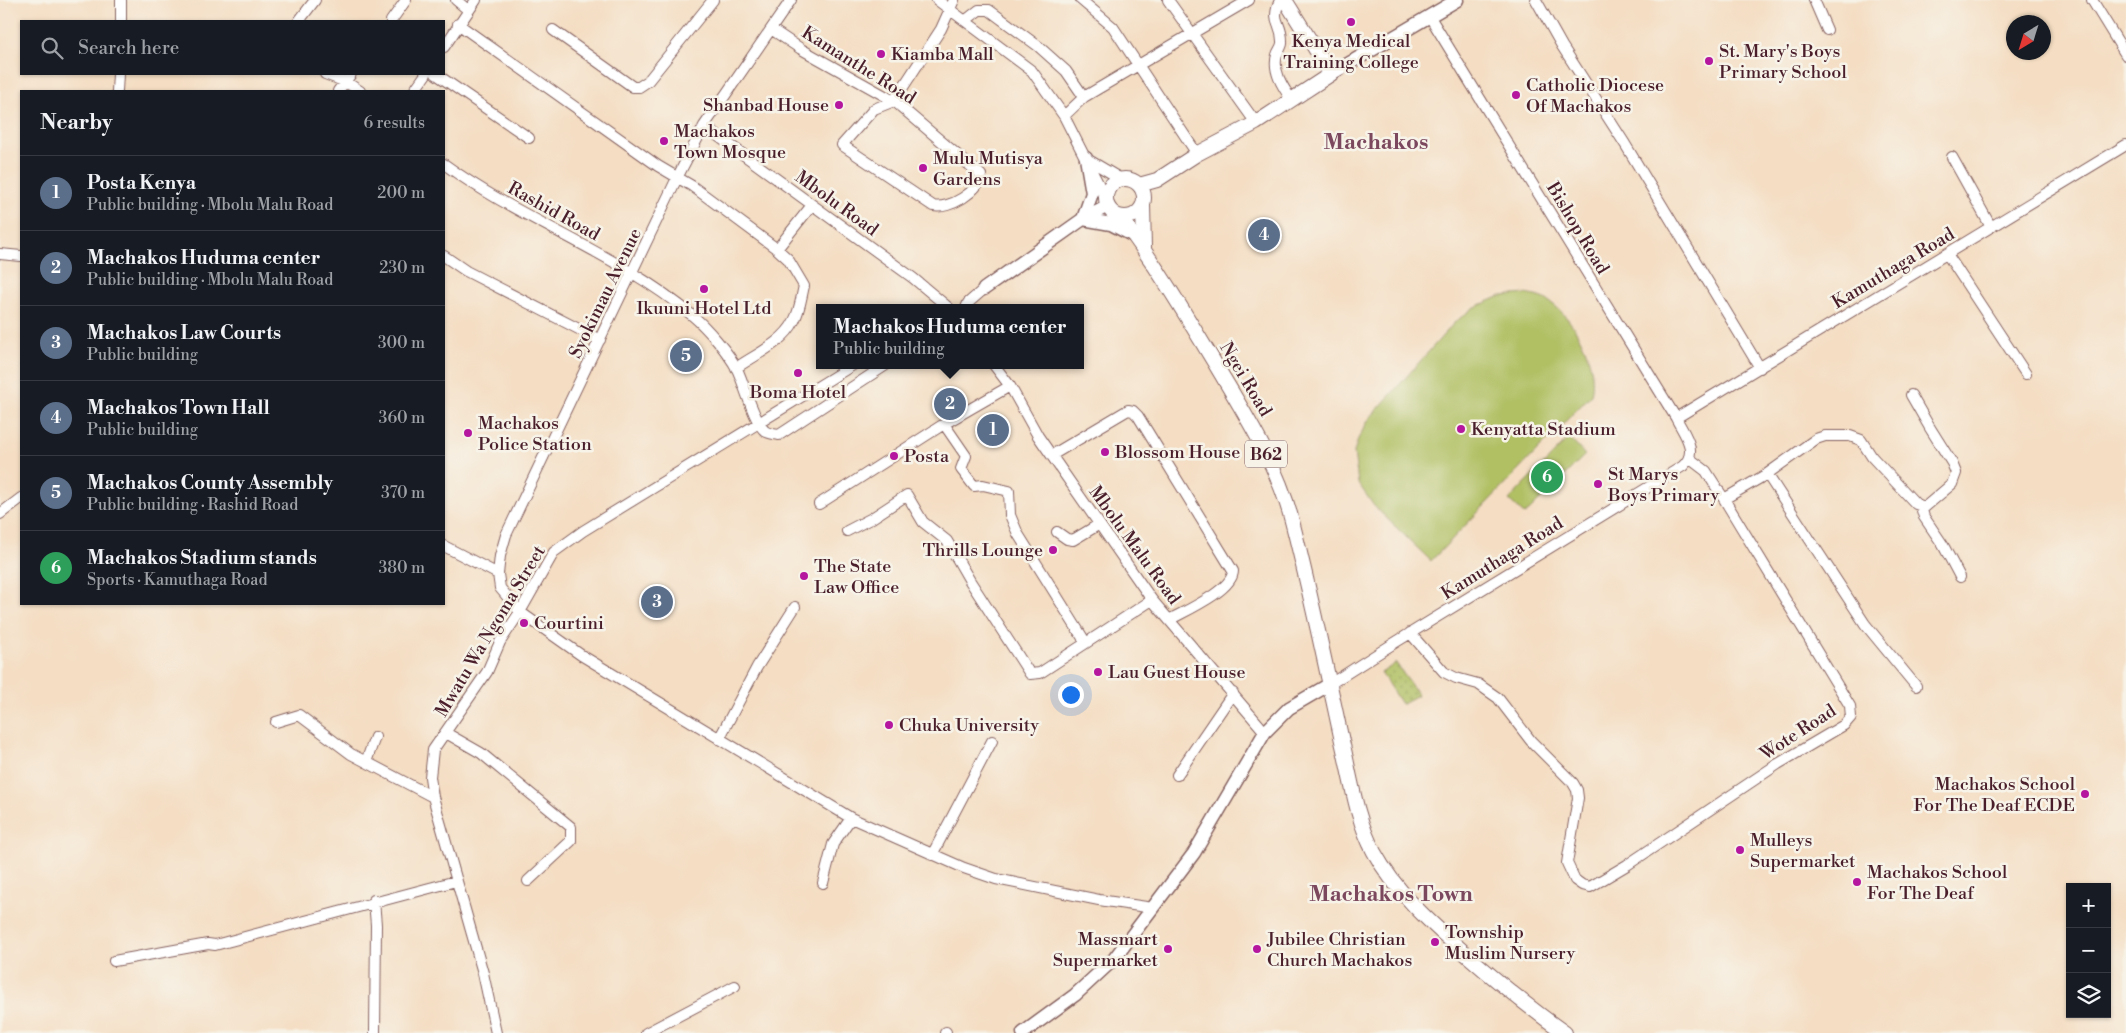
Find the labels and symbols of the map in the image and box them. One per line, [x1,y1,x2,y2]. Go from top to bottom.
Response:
north arrow [2006,15,2051,60]
marker: Kenya Medical Training College [1345,16,1357,28]
street label: Kamanthe Road [797,21,921,110]
place label: Kenya Medical Training College [1283,30,1419,74]
place label: St. Mary's Boys Primary School [1719,40,1847,84]
place label: Kiamba Mall [891,43,994,66]
marker: Kiamba Mall [875,48,887,60]
marker: St. Mary's Boys Primary School [1703,55,1715,67]
place label: Catholic Diocese Of Machakos [1526,74,1664,118]
marker: Catholic Diocese Of Machakos [1510,89,1522,101]
place label: Shanbad House [703,94,829,117]
marker: Shanbad House [833,99,845,111]
place label: Machakos Town Mosque [674,120,786,164]
district label: Machakos [1324,129,1428,156]
marker: Machakos Town Mosque [658,135,670,147]
place label: Mulu Mutisya Gardens [933,147,1044,191]
marker: Mulu Mutisya Gardens [917,162,929,174]
street label: Mbolu Road [791,165,883,242]
street label: Rashid Road [503,177,605,247]
street label: Bishop Road [1541,177,1614,279]
pin: 4 [1248,216,1280,254]
street label: Kamuthaga Road [1828,222,1960,314]
street label: Syokimau Avenue [564,224,647,362]
marker: Ikuuni Hotel Ltd [698,283,710,295]
place label: Ikuuni Hotel Ltd [637,297,772,320]
pin: 5 [670,337,702,375]
street label: Ngei Road [1214,338,1277,421]
marker: Boma Hotel [792,367,804,379]
place label: Boma Hotel [749,381,847,404]
pin: 2 [934,385,966,423]
pin: 1 [977,411,1009,449]
place label: Machakos Police Station [478,412,592,456]
place label: Kenyatta Stadium [1471,418,1616,441]
marker: Kenyatta Stadium [1455,423,1467,435]
marker: Machakos Police Station [462,427,474,439]
road number: B62 [1245,440,1287,468]
place label: Blossom House [1114,441,1240,464]
place label: Posta [904,445,950,468]
marker: Blossom House [1099,446,1111,458]
marker: Posta [888,450,900,462]
pin: 6 [1531,458,1563,496]
place label: St Marys Boys Primary [1607,463,1719,507]
marker: St Marys Boys Primary [1592,478,1604,490]
street label: Mbolu Malu Road [1084,481,1186,610]
street label: Kamuthaga Road [1437,511,1568,605]
place label: Thrills Lounge [922,539,1043,562]
street label: Mwatu Wa Ngoma Street [430,541,551,721]
marker: Thrills Lounge [1047,544,1059,556]
place label: The State Law Office [814,555,899,599]
marker: The State Law Office [798,570,810,582]
pin: 3 [641,583,673,621]
place label: Courtini [534,612,604,635]
marker: Courtini [518,617,530,629]
place label: Lau Guest House [1108,661,1245,684]
marker: Lau Guest House [1092,666,1104,678]
your location [1058,682,1084,708]
street label: Wote Road [1755,699,1841,766]
place label: Chuka University [899,714,1039,737]
marker: Chuka University [883,719,895,731]
place label: Machakos School For The Deaf ECDE [1914,773,2076,817]
marker: Machakos School For The Deaf ECDE [2079,788,2091,800]
place label: Mulleys Supermarket [1750,829,1856,873]
marker: Mulleys Supermarket [1734,844,1746,856]
place label: Machakos School For The Deaf [1867,861,2008,905]
marker: Machakos School For The Deaf [1851,876,1863,888]
district label: Machakos Town [1309,881,1473,908]
place label: Township Muslim Nursery [1445,921,1575,965]
place label: Massmart Supermarket [1053,928,1159,972]
place label: Jubilee Christian Church Machakos [1266,928,1412,972]
marker: Township Muslim Nursery [1429,936,1441,948]
marker: Massmart Supermarket [1162,943,1174,955]
marker: Jubilee Christian Church Machakos [1251,943,1263,955]

